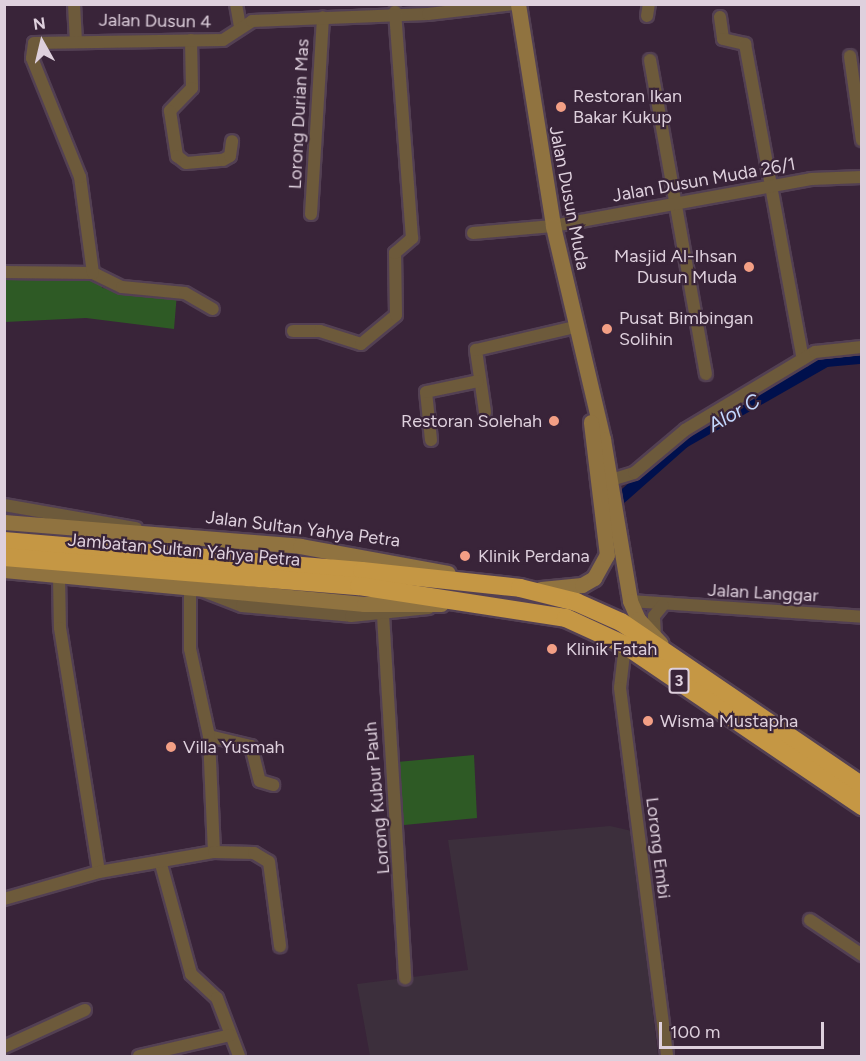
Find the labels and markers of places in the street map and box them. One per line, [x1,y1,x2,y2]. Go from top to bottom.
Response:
place label: Restoran Ikan Bakar Kukup [573,86,682,128]
marker: Restoran Ikan Bakar Kukup [554,100,568,114]
place label: Masjid Al-Ihsan Dusun Muda [614,246,737,288]
marker: Masjid Al-Ihsan Dusun Muda [742,260,756,274]
place label: Pusat Bimbingan Solihin [619,308,753,350]
marker: Pusat Bimbingan Solihin [600,322,614,336]
place label: Restoran Solehah [401,410,542,432]
marker: Restoran Solehah [547,414,561,428]
place label: Klinik Perdana [478,545,590,567]
marker: Klinik Perdana [456,547,474,565]
place label: Klinik Fatah [566,638,657,660]
marker: Klinik Fatah [543,640,561,658]
place label: Wisma Mustapha [660,710,798,732]
marker: Wisma Mustapha [641,714,655,728]
place label: Villa Yusmah [183,736,285,758]
marker: Villa Yusmah [164,740,178,754]

